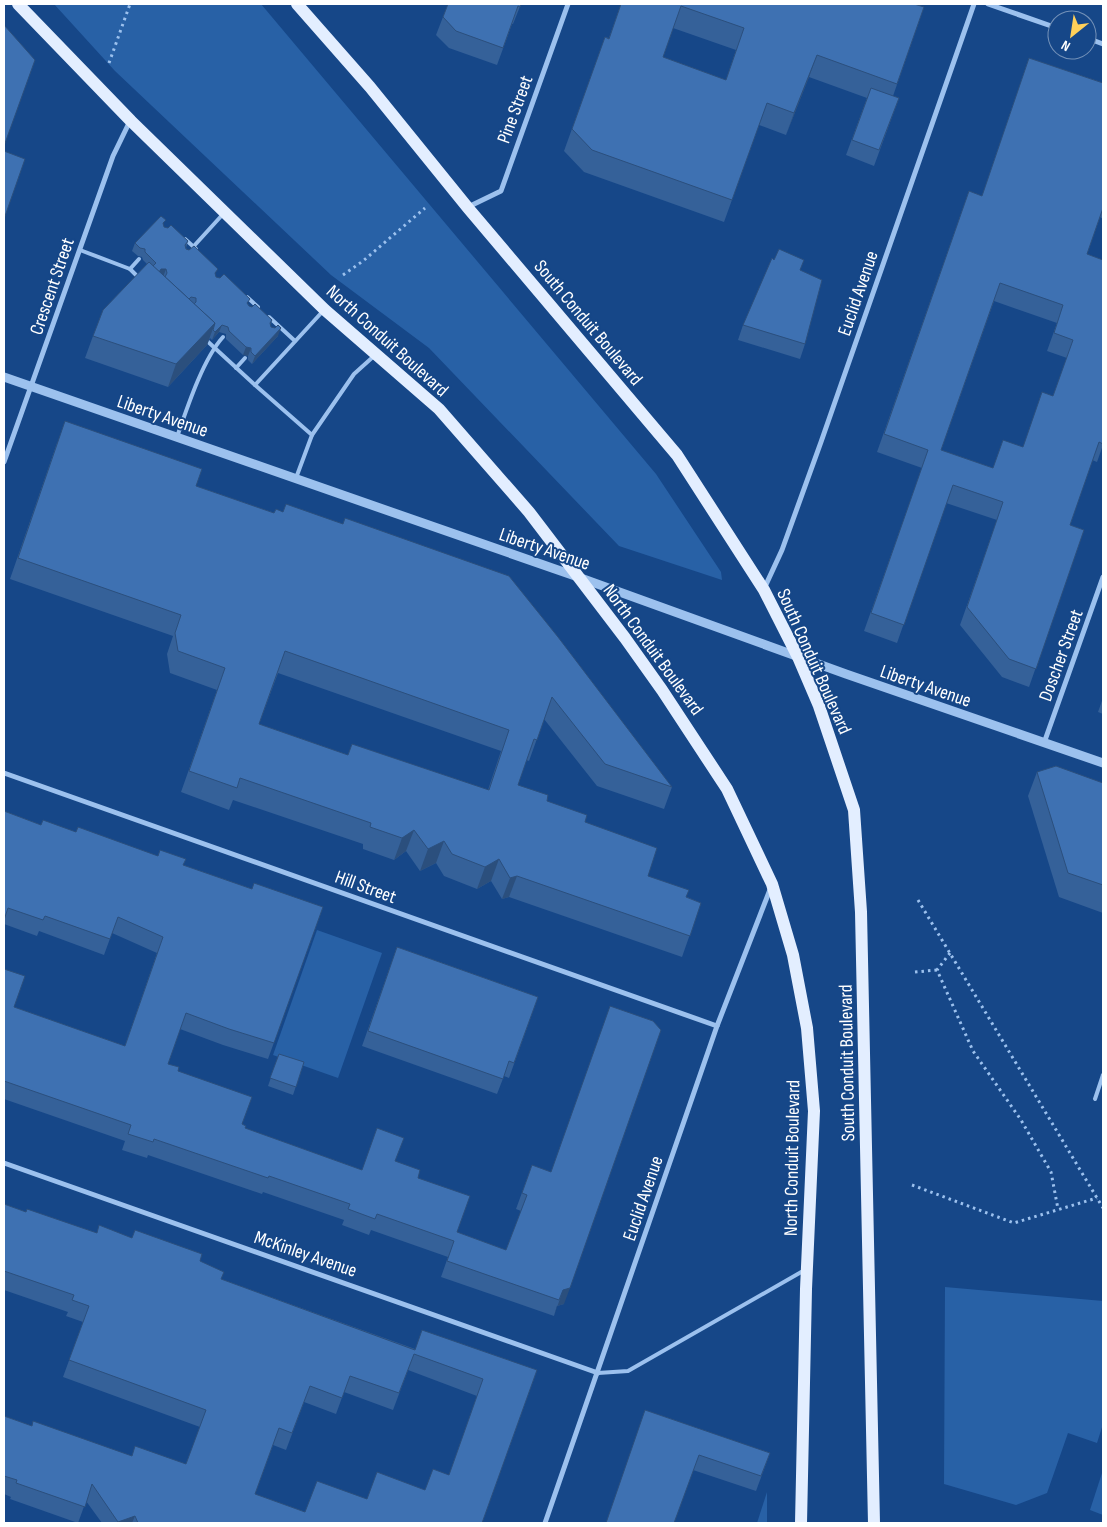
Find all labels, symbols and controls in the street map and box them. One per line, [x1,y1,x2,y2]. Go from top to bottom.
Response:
north arrow [1047,10,1097,60]
text: N [1058,37,1073,55]
street label: Pine Street [493,72,538,147]
street label: Crescent Street [25,235,80,338]
street label: Euclid Avenue [833,248,884,339]
street label: South Conduit Boulevard [529,255,647,390]
street label: North Conduit Boulevard [321,280,453,402]
street label: Liberty Avenue [114,390,211,443]
street label: Liberty Avenue [496,523,593,576]
street label: North Conduit Boulevard [598,580,708,720]
street label: South Conduit Boulevard [771,585,856,738]
street label: Doscher Street [1034,606,1089,705]
street label: Liberty Avenue [877,660,974,713]
street label: Hill Street [332,866,399,909]
street label: South Conduit Boulevard [835,984,860,1142]
street label: North Conduit Boulevard [780,1080,805,1236]
street label: Euclid Avenue [618,1153,669,1244]
street label: McKinley Avenue [251,1226,360,1283]

